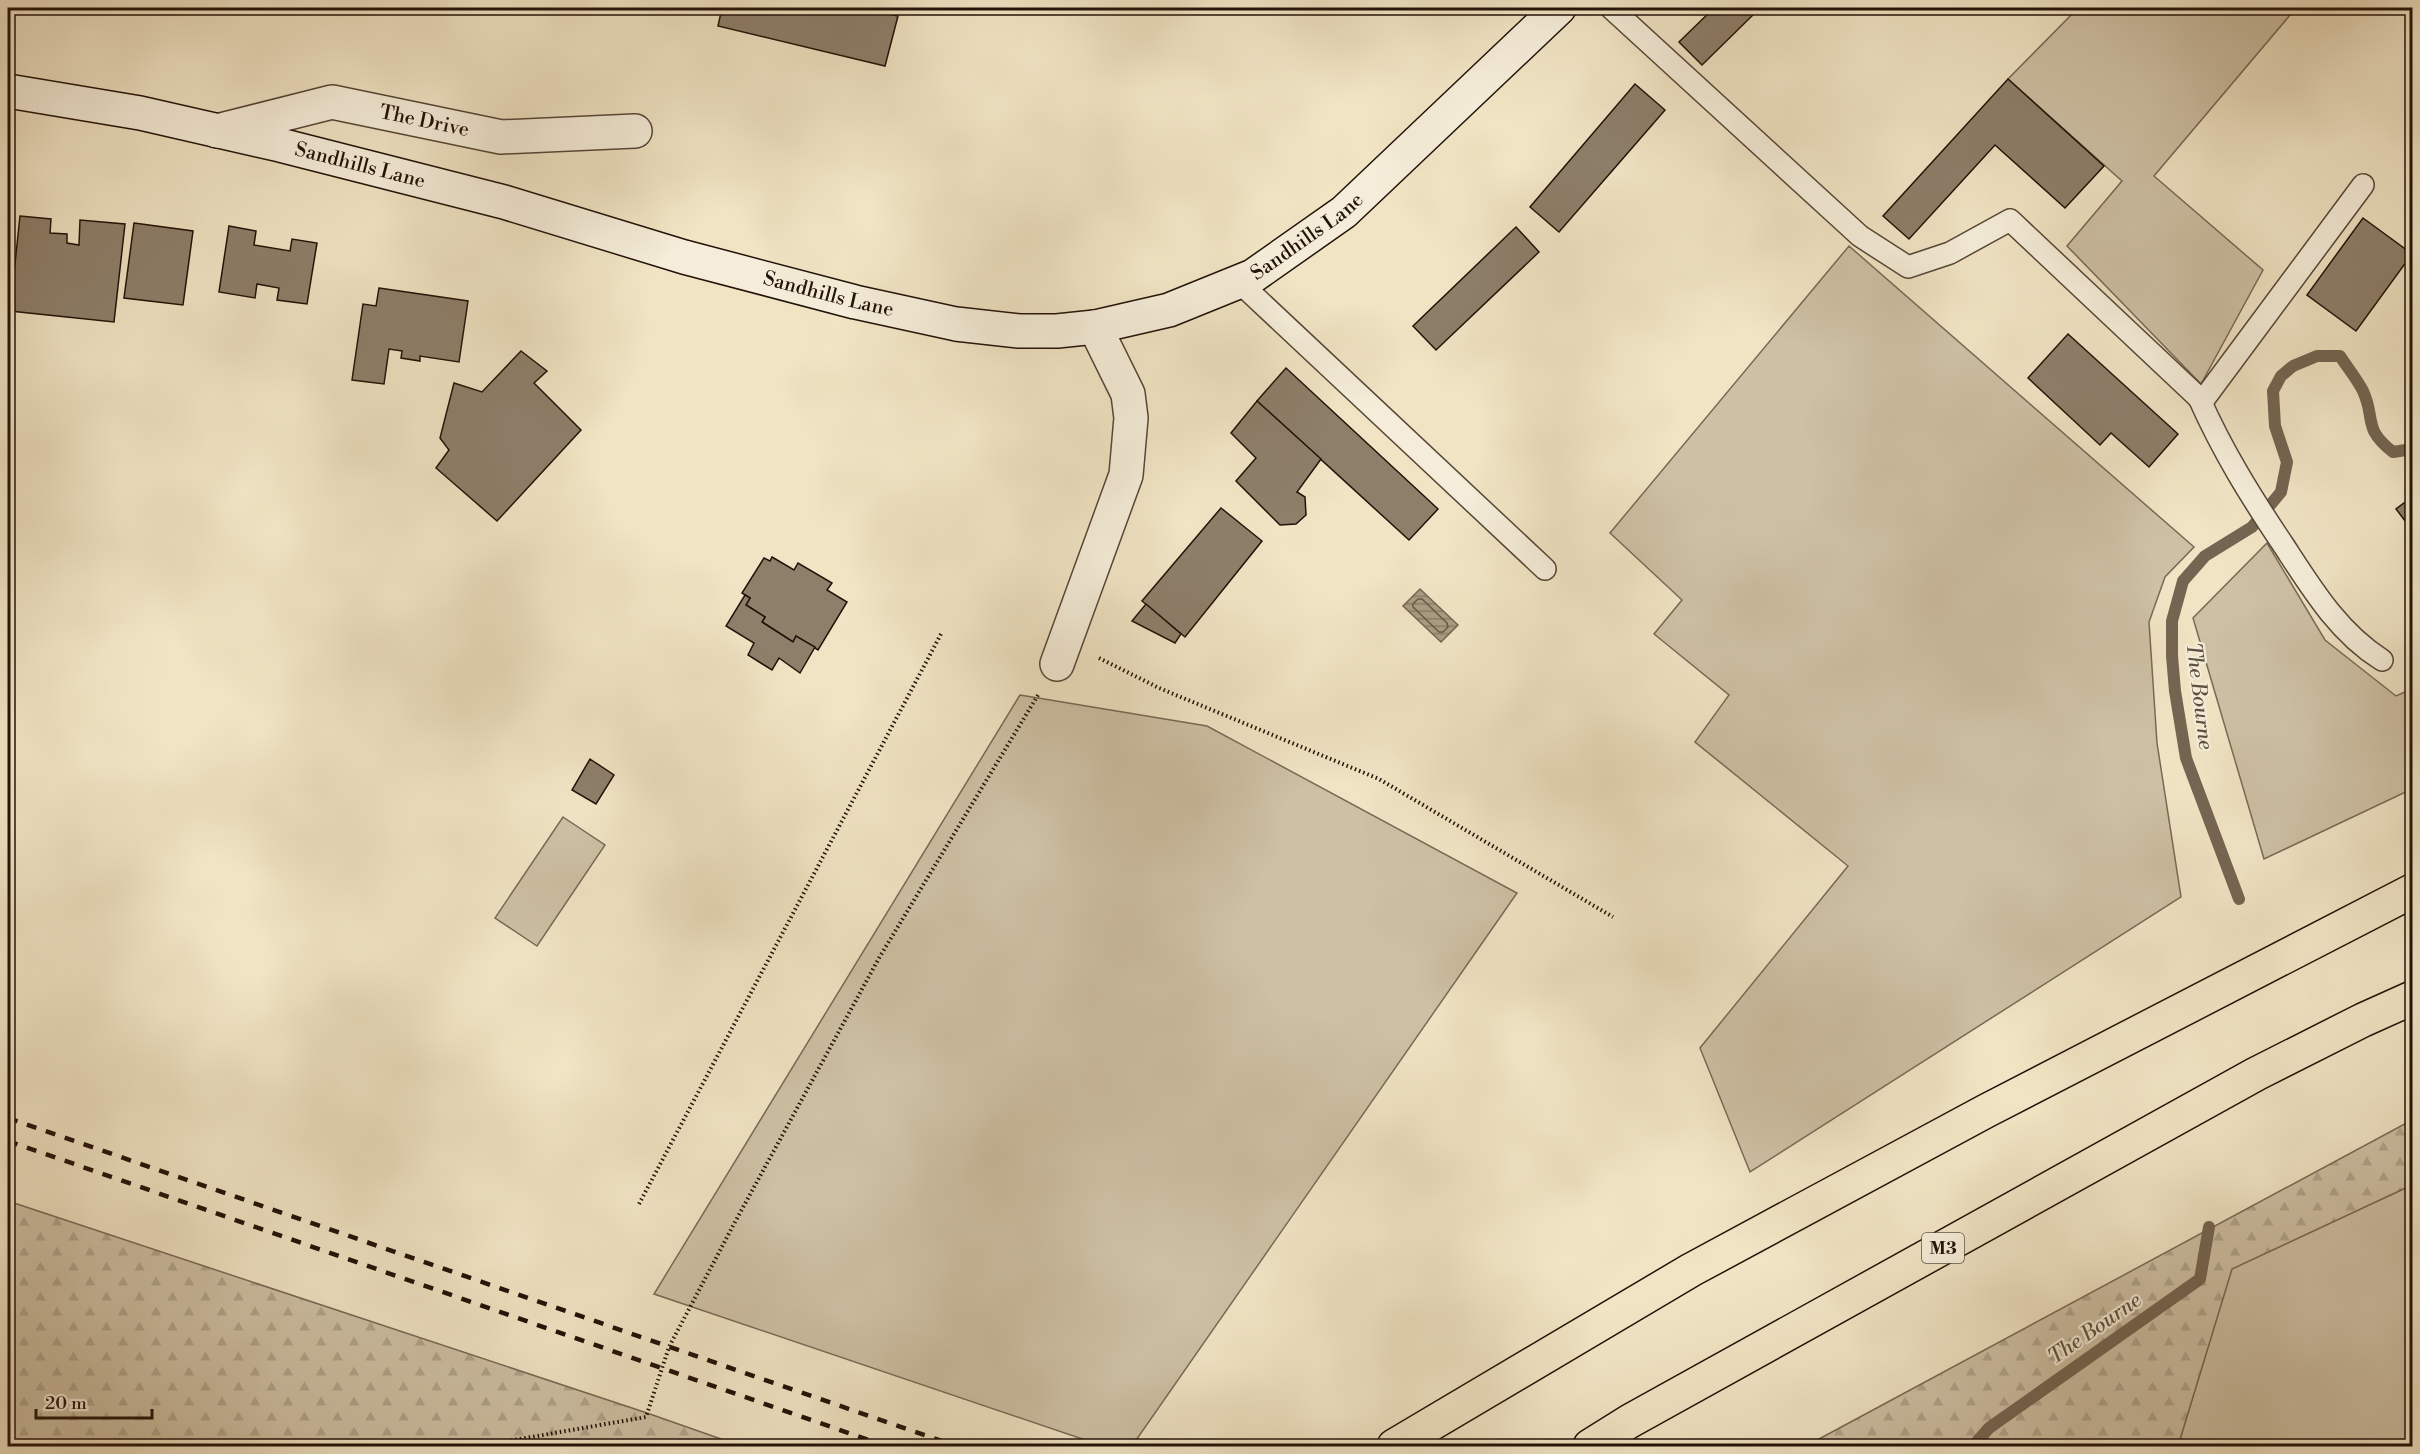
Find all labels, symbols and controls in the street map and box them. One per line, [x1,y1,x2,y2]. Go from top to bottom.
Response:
street label: The Drive [377,100,471,143]
street label: Sandhills Lane [292,137,428,194]
street label: Sandhills Lane [1246,188,1369,286]
street label: Sandhills Lane [761,266,896,323]
water label: The Bourne [2180,641,2218,751]
road number: M3 [1922,1233,1964,1263]
water label: The Bourne [2043,1287,2147,1371]
scale bar [36,1382,152,1420]
text: 20 m [45,1392,87,1415]

